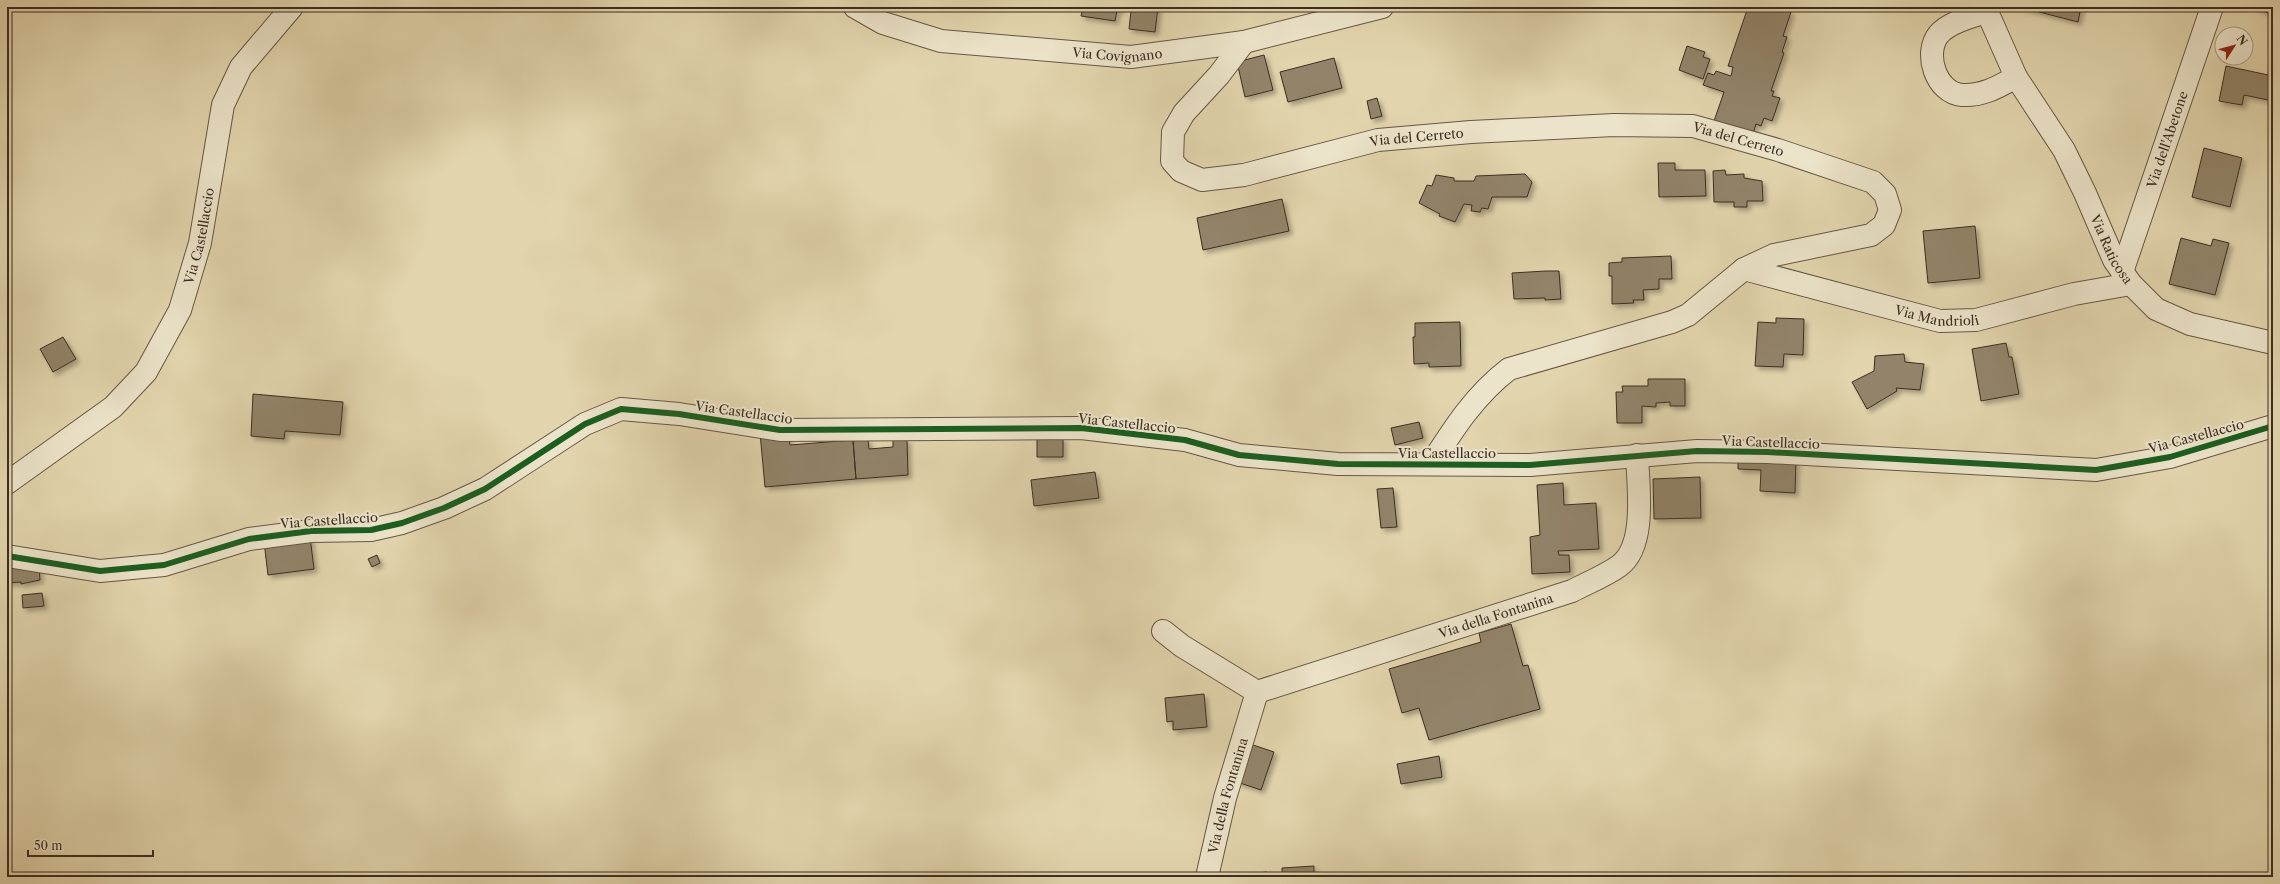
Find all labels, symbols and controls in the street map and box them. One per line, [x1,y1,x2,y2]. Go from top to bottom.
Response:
north arrow [2214,26,2254,66]
text: N [2234,32,2251,48]
street label: Via Covignano [1071,44,1163,65]
street label: Via dell'Abetone [2143,89,2191,191]
street label: Via del Cerreto [1690,118,1786,160]
street label: Via del Cerreto [1367,125,1464,150]
street label: Via Castellaccio [180,187,217,287]
street label: Via Raticosa [2087,211,2136,287]
street label: Via Mandrioli [1892,301,1981,329]
street label: Via Castellaccio [693,397,794,427]
street label: Via Castellaccio [1076,410,1177,436]
street label: Via Castellaccio [2146,416,2245,457]
street label: Via Castellaccio [1721,432,1820,452]
street label: Via Castellaccio [1397,445,1496,461]
street label: Via Castellaccio [279,509,378,531]
street label: Via della Fontanina [1436,590,1555,642]
street label: Via della Fontanina [1204,736,1251,856]
scale bar [28,832,153,858]
text: 50 m [34,838,63,853]

